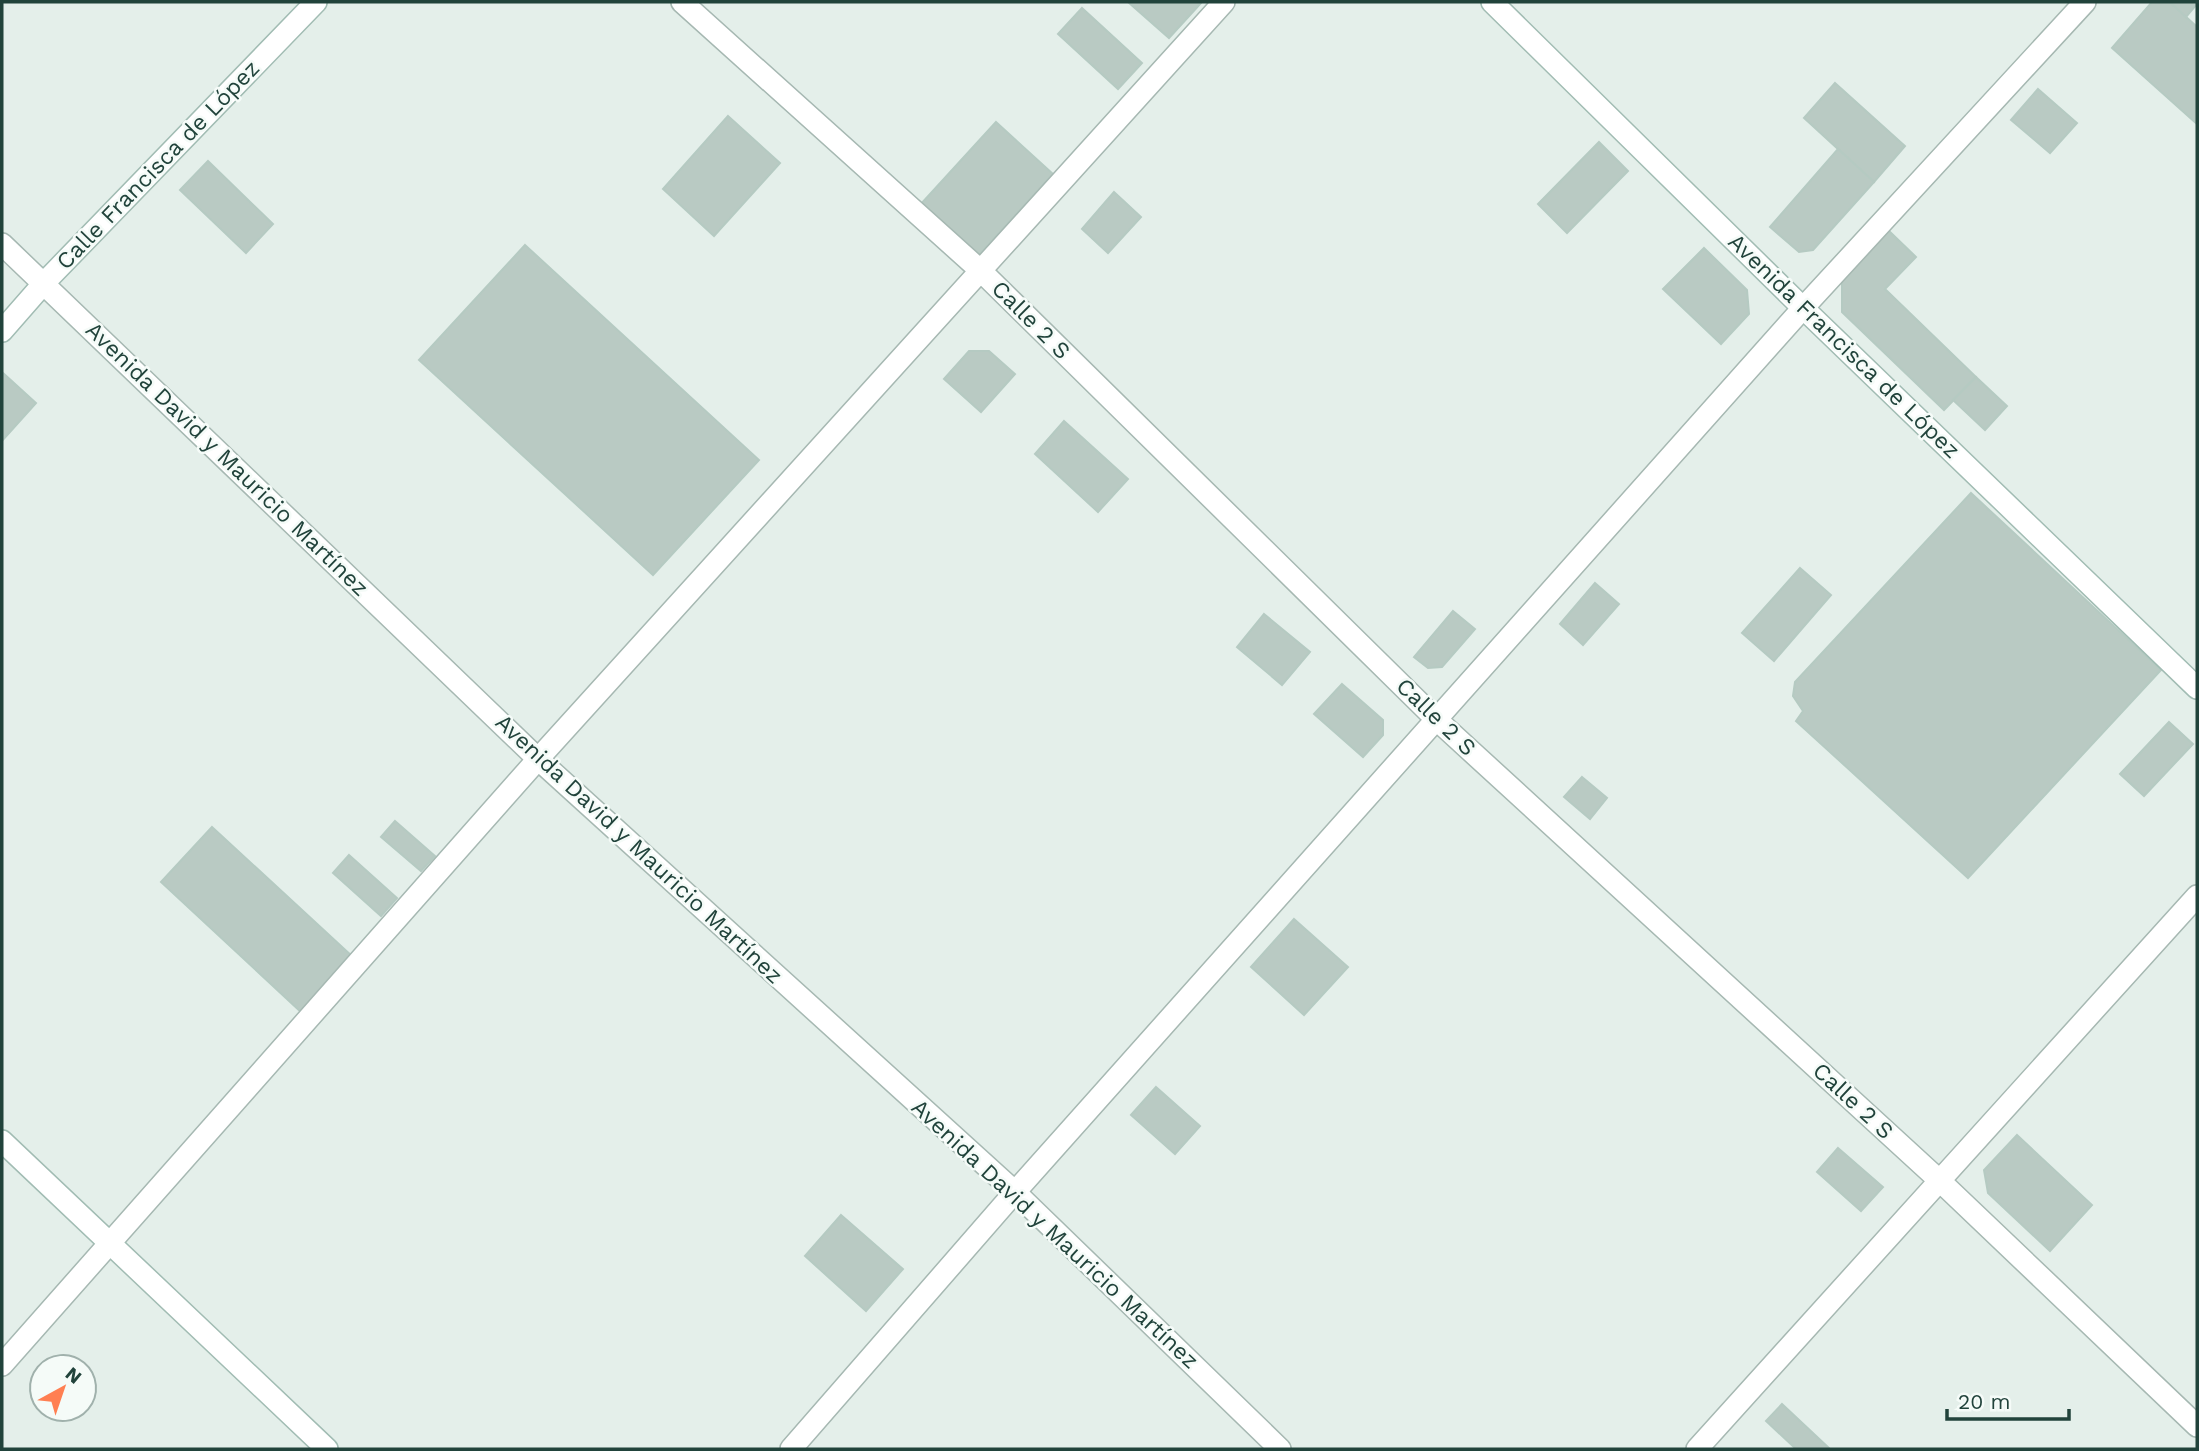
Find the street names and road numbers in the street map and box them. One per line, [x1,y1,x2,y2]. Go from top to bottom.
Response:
street label: Calle Francisca de López [51,55,265,275]
street label: Avenida Francisca de López [1723,228,1965,464]
street label: Calle 2 S [986,275,1076,365]
street label: Avenida David y Mauricio Martínez [80,316,374,602]
street label: Calle 2 S [1391,673,1481,761]
street label: Avenida David y Mauricio Martínez [490,709,788,989]
street label: Calle 2 S [1807,1057,1899,1145]
street label: Avenida David y Mauricio Martínez [906,1094,1204,1374]

